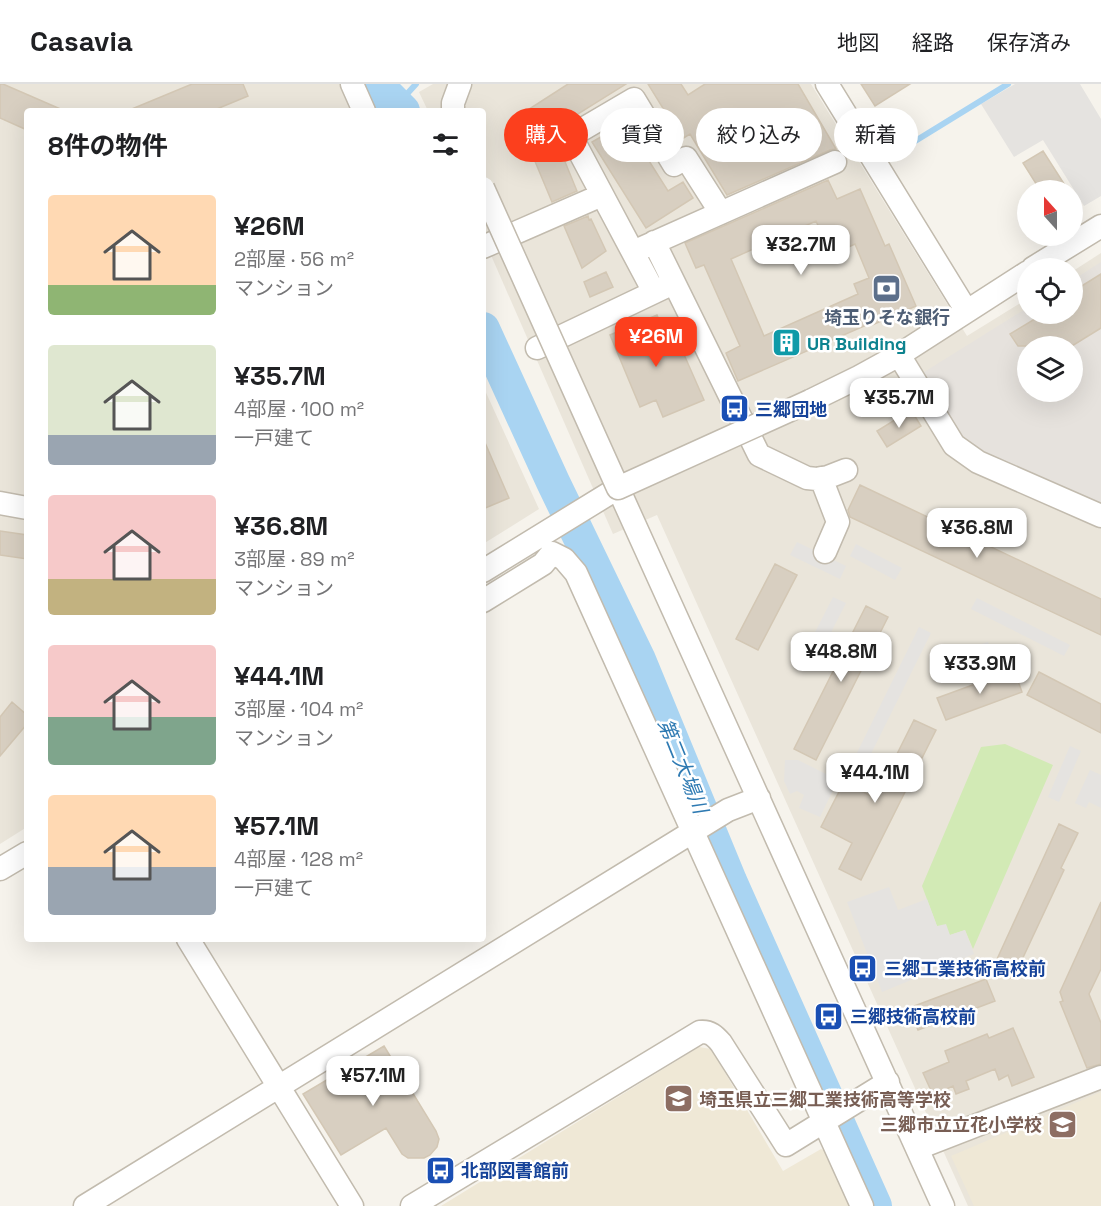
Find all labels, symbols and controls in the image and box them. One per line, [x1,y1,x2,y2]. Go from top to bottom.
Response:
text: Casavia [30,23,133,59]
text: 地図 [837,29,879,56]
text: 経路 [912,29,954,56]
text: 保存済み [987,29,1071,56]
chip: 購入 [504,108,588,162]
chip: 賃貸 [600,108,684,162]
chip: 絞り込み [696,108,822,162]
chip: 新着 [834,108,918,162]
icon: filters [429,128,462,161]
text: 8件の物件 [48,129,168,163]
north arrow [1017,180,1083,246]
map controls [1017,180,1083,402]
text: ¥26M [234,209,305,243]
icon: home [96,219,168,291]
pin: ¥32.7M [752,225,850,276]
text: ¥32.7M [766,231,836,257]
text: 2部屋 · 56 m² [234,246,354,272]
button: locate [1017,258,1083,324]
bank icon: 埼玉りそな銀行 [871,272,903,304]
text: マンション [234,275,334,301]
place label: 埼玉りそな銀行 [824,306,950,329]
pin: ¥26M [620,317,692,368]
text: ¥26M [629,323,683,349]
building icon: UR Building [770,327,802,359]
place label: UR Building [807,332,907,355]
button: layers [1017,336,1083,402]
text: ¥35.7M [234,359,326,393]
icon: home [96,369,168,441]
pin: ¥35.7M [850,378,948,429]
text: ¥35.7M [864,384,934,410]
bus stop icon: 三郷団地 [718,393,750,425]
text: 4部屋 · 100 m² [234,396,364,422]
place label: 三郷団地 [755,398,827,421]
text: 一戸建て [234,425,314,451]
pin: ¥36.8M [928,508,1026,559]
text: ¥36.8M [234,509,328,543]
text: ¥36.8M [941,514,1013,540]
icon: home [96,519,168,591]
text: 3部屋 · 89 m² [234,546,354,572]
text: マンション [234,575,334,601]
pin: ¥48.8M [792,632,890,683]
text: ¥48.8M [805,638,877,664]
pin: ¥33.9M [931,644,1029,695]
text: ¥33.9M [944,650,1016,676]
text: ¥44.1M [234,659,324,693]
icon: home [96,669,168,741]
text: 3部屋 · 104 m² [234,696,363,722]
water label: 第二大場川 [652,715,715,819]
text: マンション [234,725,334,751]
pin: ¥44.1M [826,753,924,804]
text: ¥44.1M [840,759,910,785]
text: ¥57.1M [234,809,319,843]
icon: home [96,819,168,891]
text: 4部屋 · 128 m² [234,846,363,872]
text: 一戸建て [234,875,314,901]
bus stop icon: 三郷工業技術高校前 [847,952,879,984]
place label: 三郷工業技術高校前 [884,957,1046,980]
bus stop icon: 三郷技術高校前 [813,1000,845,1032]
place label: 三郷技術高校前 [850,1005,976,1028]
pin: ¥57.1M [324,1056,422,1107]
text: ¥57.1M [340,1062,406,1088]
school or university icon: 埼玉県立三郷工業技術高等学校 [662,1083,694,1115]
place label: 埼玉県立三郷工業技術高等学校 [699,1088,951,1111]
school or university icon: 三郷市立立花小学校 [1047,1108,1079,1140]
place label: 三郷市立立花小学校 [880,1113,1042,1136]
bus stop icon: 北部図書館前 [424,1154,456,1186]
place label: 北部図書館前 [461,1159,569,1182]

